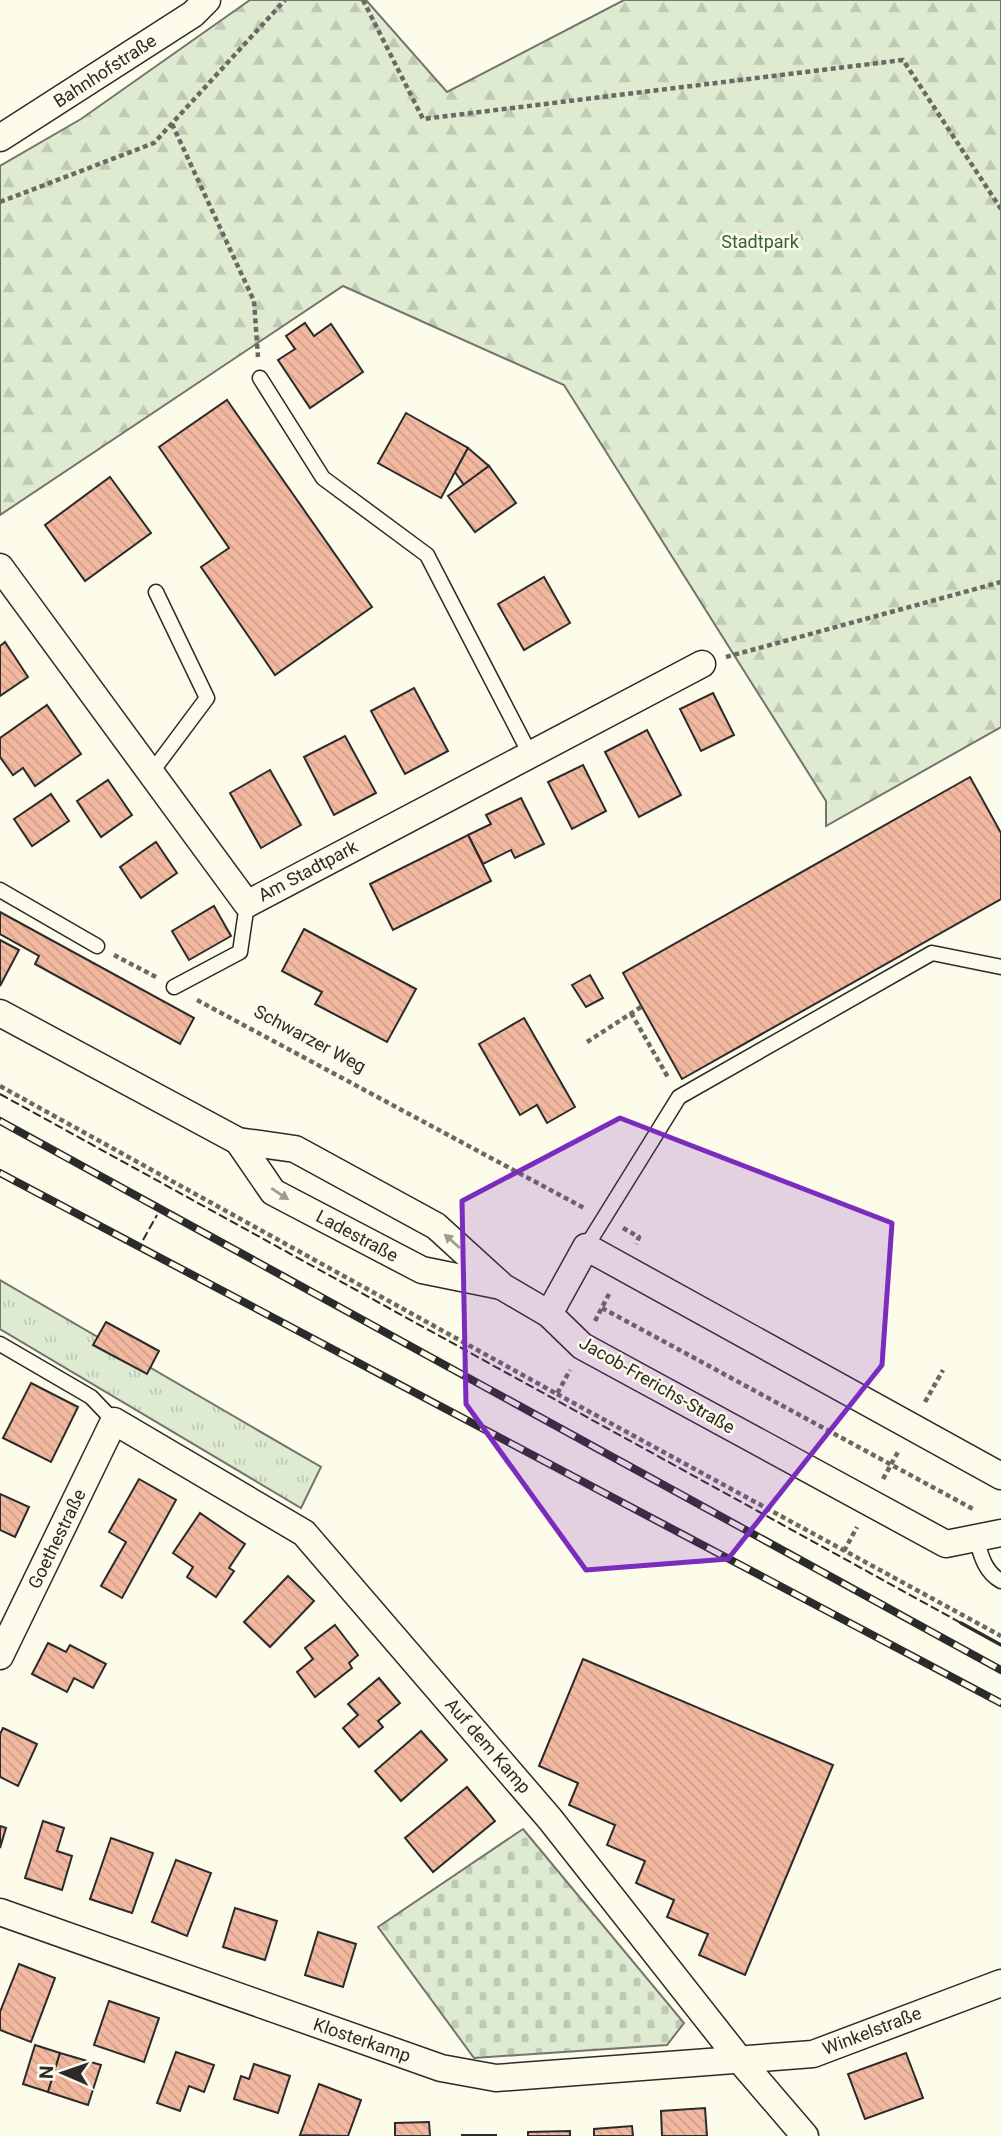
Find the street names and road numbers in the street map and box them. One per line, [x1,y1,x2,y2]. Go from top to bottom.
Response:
street label: Bahnhofstraße [49,30,160,112]
street label: Am Stadtpark [254,835,362,906]
street label: Schwarzer Weg [251,1000,370,1077]
street label: Ladestraße [313,1205,402,1266]
street label: Jacob-Frerichs-Straße [576,1331,739,1438]
street label: Goethestraße [23,1485,90,1592]
street label: Auf dem Kamp [441,1694,535,1798]
street label: Winkelstraße [819,2002,924,2059]
street label: Klosterkamp [311,2013,414,2066]

